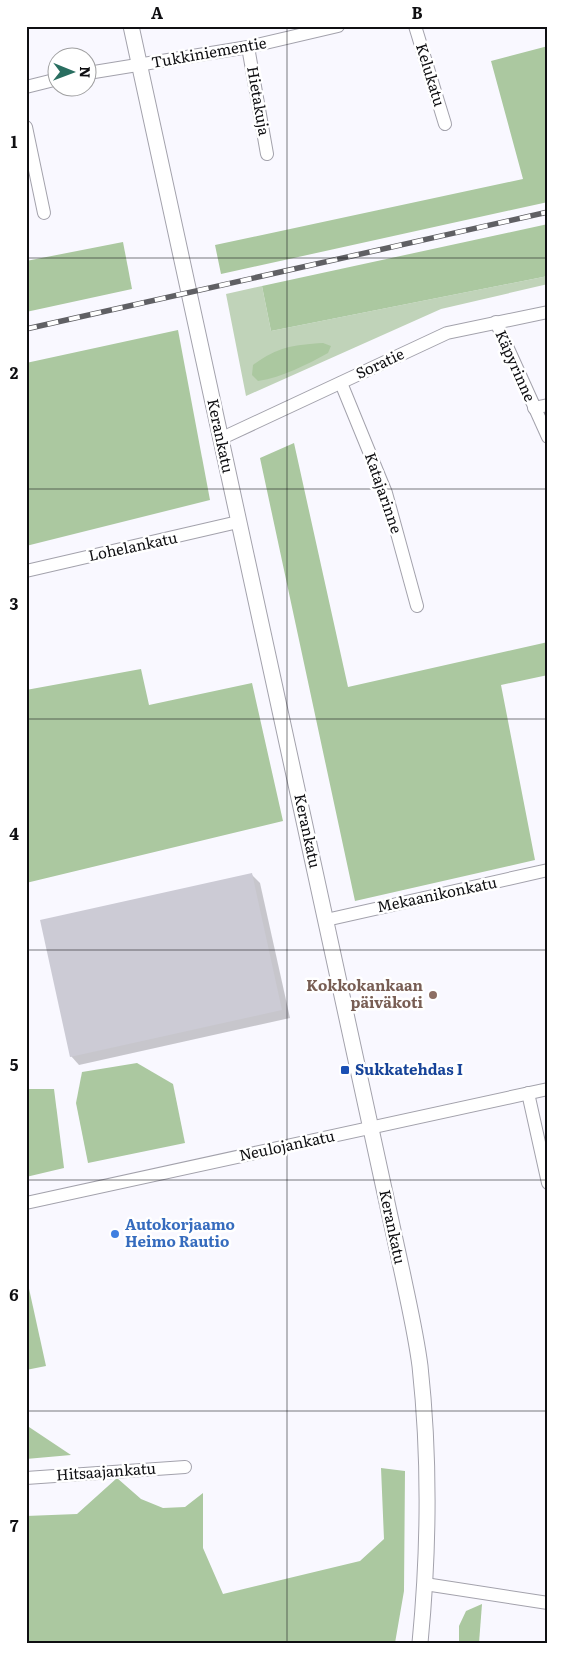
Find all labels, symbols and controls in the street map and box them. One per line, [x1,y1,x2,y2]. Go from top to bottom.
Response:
text: A [151,0,163,24]
text: B [411,0,423,24]
street label: Tukkiniementie [149,30,268,73]
street label: Kelukatu [411,40,452,110]
north arrow [48,48,98,98]
street label: Hietakuja [242,64,277,138]
text: N [76,66,96,79]
text: 1 [11,129,18,153]
street label: Käpyrinne [490,326,542,405]
street label: Soratie [351,341,408,384]
text: 2 [10,360,19,384]
street label: Kerankatu [202,396,241,476]
street label: Katajarinne [360,449,409,536]
street label: Lohelankatu [86,525,180,566]
text: 3 [10,591,19,615]
street label: Kerankatu [289,791,328,871]
text: 4 [9,821,19,845]
street label: Mekaanikonkatu [375,869,499,917]
place label: Kokkokankaan päiväkoti [306,973,424,1013]
marker: Kokkokankaan päiväkoti [427,989,439,1001]
text: 5 [10,1052,19,1076]
place label: Sukkatehdas I [355,1057,463,1080]
marker: Sukkatehdas I [339,1064,351,1076]
street label: Neulojankatu [237,1123,337,1166]
street label: Kerankatu [374,1187,413,1267]
place label: Autokorjaamo Heimo Rautio [125,1212,235,1252]
marker: Autokorjaamo Heimo Rautio [109,1228,121,1240]
text: 6 [9,1282,19,1306]
street label: Hitsaajankatu [55,1456,157,1485]
text: 7 [10,1513,19,1537]

